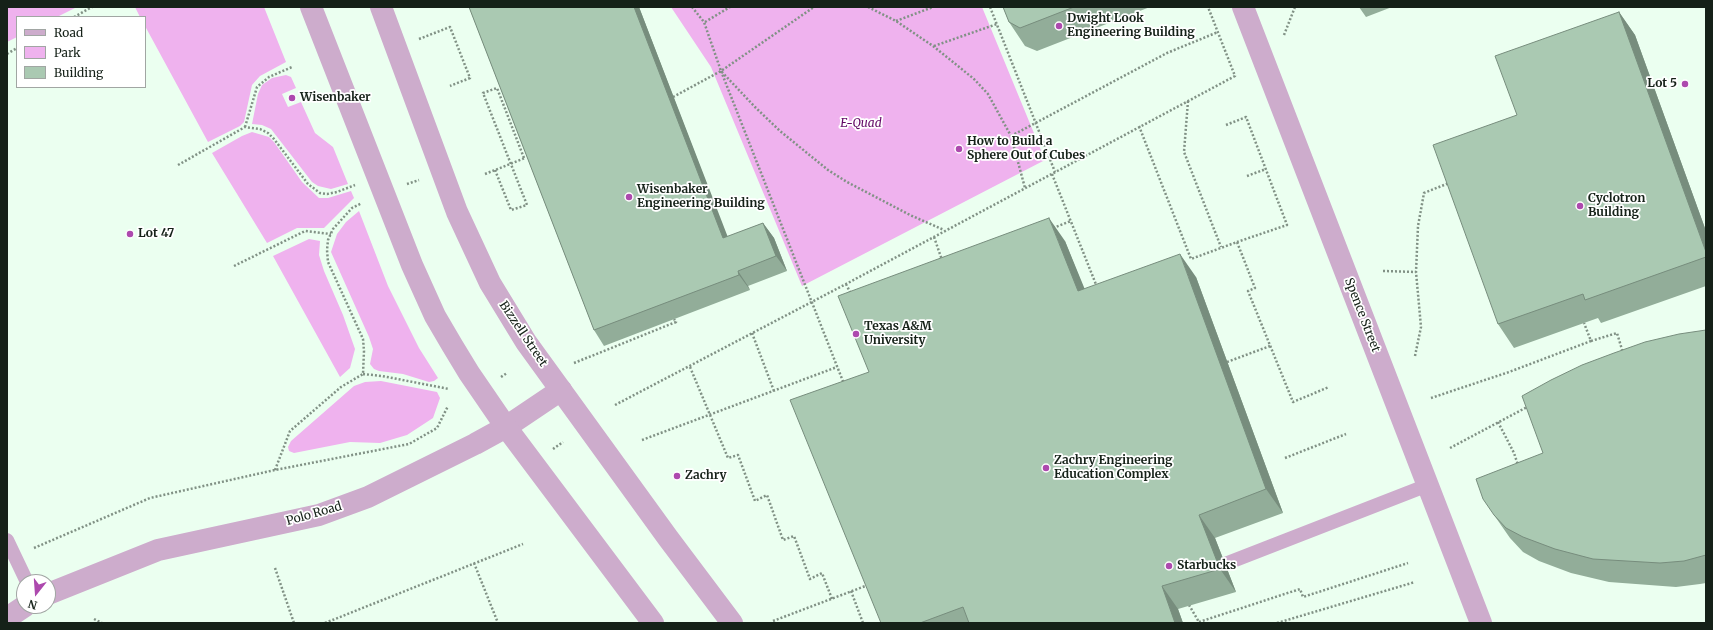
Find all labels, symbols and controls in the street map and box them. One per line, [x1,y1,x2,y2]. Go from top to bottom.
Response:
place label: Dwight Look Engineering Building [1067,12,1195,40]
legend [16,16,146,88]
marker: Dwight Look Engineering Building [1054,21,1064,31]
text: Road [54,25,83,40]
text: Park [54,45,81,60]
text: Building [54,65,103,80]
place label: Lot 5 [1647,77,1677,91]
marker: Lot 5 [1680,79,1690,89]
place label: Wisenbaker [300,91,371,105]
marker: Wisenbaker [287,93,297,103]
park label: E-Quad [840,117,882,131]
place label: How to Build a Sphere Out of Cubes [967,135,1085,163]
marker: How to Build a Sphere Out of Cubes [954,144,964,154]
place label: Wisenbaker Engineering Building [637,183,765,211]
marker: Wisenbaker Engineering Building [624,192,634,202]
place label: Cyclotron Building [1588,192,1645,220]
marker: Cyclotron Building [1575,201,1585,211]
place label: Lot 47 [138,227,174,241]
marker: Lot 47 [125,229,135,239]
street label: Spence Street [1341,276,1383,354]
street label: Bizzell Street [496,299,550,369]
place label: Texas A&M University [864,320,932,348]
marker: Texas A&M University [851,329,861,339]
place label: Zachry Engineering Education Complex [1054,454,1173,482]
marker: Zachry Engineering Education Complex [1041,463,1051,473]
place label: Zachry [685,469,727,483]
marker: Zachry [672,471,682,481]
street label: Polo Road [285,499,343,529]
place label: Starbucks [1177,559,1236,573]
marker: Starbucks [1164,561,1174,571]
north arrow [16,574,56,614]
text: N [27,597,39,612]

